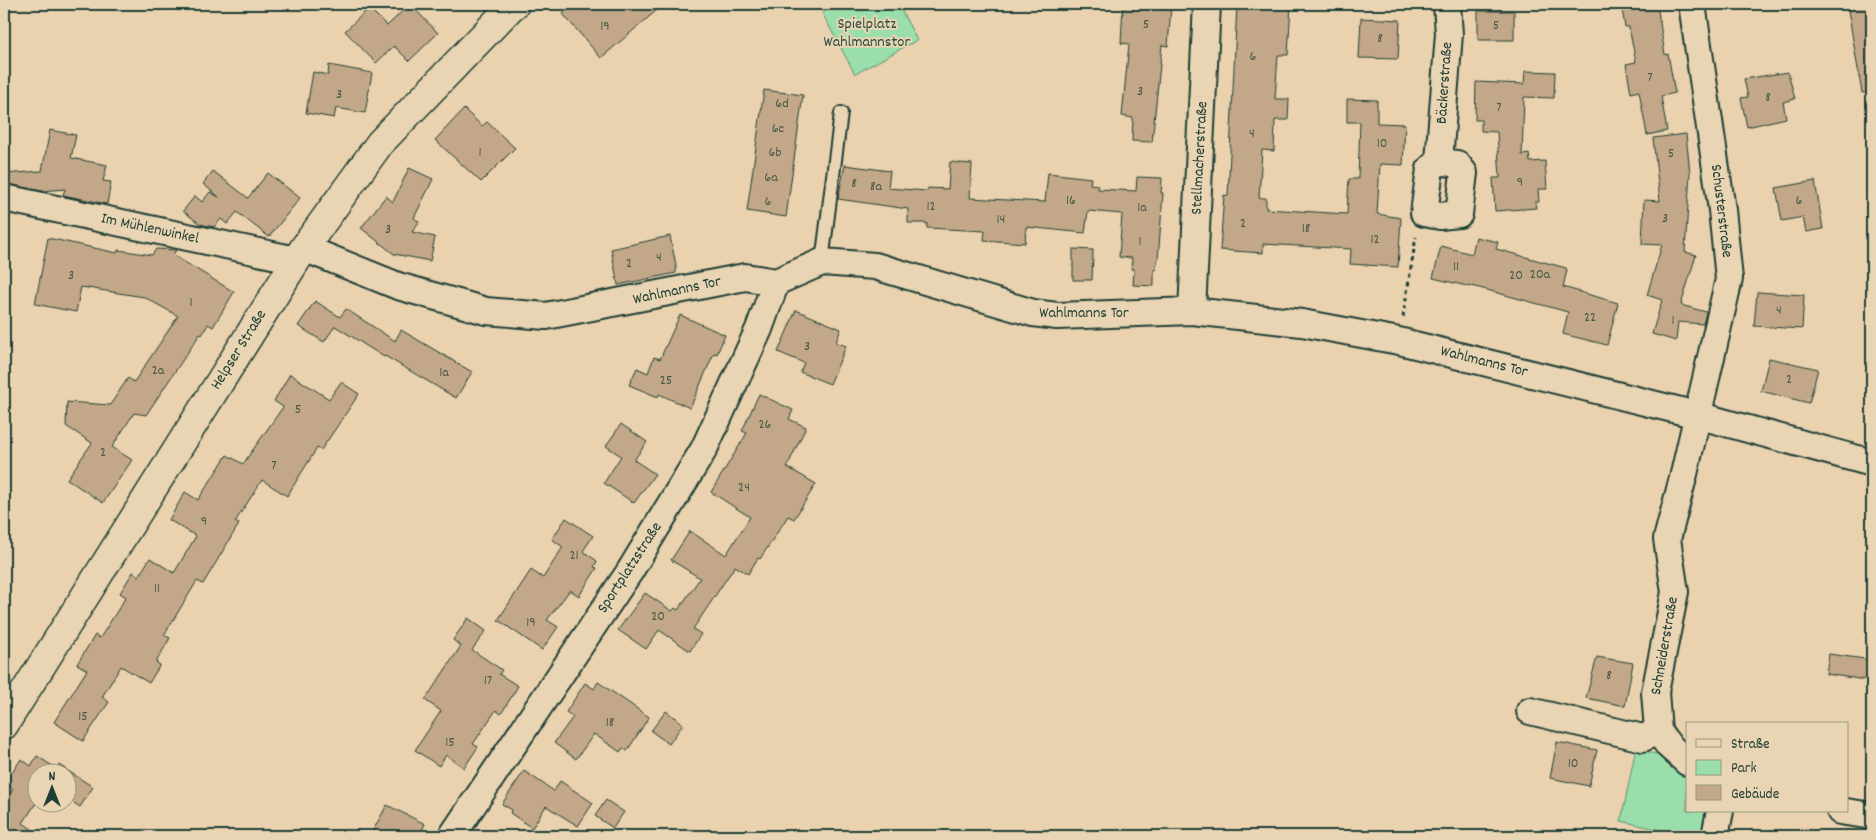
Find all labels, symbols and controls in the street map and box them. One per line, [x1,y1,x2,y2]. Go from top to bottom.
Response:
park label: Spielplatz Wahlmannstor [824,13,910,54]
house number: 5 [1143,15,1149,35]
house number: 5 [1493,16,1499,36]
house number: 19 [600,17,610,37]
house number: 8 [1377,29,1383,49]
street label: Bäckerstraße [1431,41,1459,125]
house number: 6 [1250,47,1257,67]
house number: 7 [1647,68,1653,88]
house number: 3 [1137,82,1143,102]
house number: 3 [336,85,342,105]
house number: 8 [1765,88,1771,108]
house number: 6d [775,94,789,114]
house number: 7 [1496,98,1502,118]
street label: Stellmacherstraße [1186,101,1214,215]
house number: 6c [772,119,785,139]
house number: 4 [1249,124,1255,144]
house number: 10 [1377,134,1387,154]
house number: 1 [478,143,482,163]
house number: 6b [769,143,781,163]
house number: 5 [1668,144,1674,164]
street label: Schusterstraße [1704,163,1738,259]
house number: 6a [764,168,778,188]
house number: 9 [1517,173,1523,193]
house number: 8 [851,174,857,194]
house number: 8a [870,177,883,197]
house number: 16 [1066,191,1076,211]
house number: 6 [1796,191,1803,211]
house number: 6 [765,192,772,212]
house number: 12 [926,197,936,217]
house number: 1a [1137,198,1147,218]
street label: Im Mühlenwinkel [99,207,201,251]
house number: 3 [1662,209,1668,229]
house number: 14 [997,210,1005,230]
house number: 2 [1240,214,1246,234]
house number: 18 [1302,219,1311,239]
house number: 3 [385,220,391,240]
house number: 12 [1370,230,1380,250]
house number: 1 [1138,232,1142,252]
house number: 4 [656,248,662,268]
house number: 2 [626,254,632,274]
house number: 11 [1453,257,1459,277]
house number: 20a [1530,265,1551,285]
house number: 3 [68,266,74,286]
house number: 20 [1509,266,1523,286]
street label: Wahlmanns Tor [631,270,723,312]
house number: 1 [189,293,193,313]
house number: 4 [1776,301,1782,321]
street label: Wahlmanns Tor [1039,302,1129,325]
street label: Helpser Straße [205,305,273,395]
house number: 22 [1584,308,1596,328]
house number: 1 [1671,311,1675,331]
house number: 3 [804,337,810,357]
street label: Wahlmanns Tor [1438,340,1530,384]
house number: 2a [152,361,165,381]
house number: 1a [439,363,449,383]
house number: 2 [1786,370,1792,390]
house number: 25 [660,371,672,391]
house number: 5 [295,400,301,420]
house number: 26 [759,415,772,435]
house number: 2 [100,443,106,463]
house number: 7 [271,456,277,476]
house number: 24 [738,478,750,498]
house number: 9 [201,512,207,532]
street label: Sportplatzstraße [592,518,668,618]
house number: 21 [569,546,579,566]
house number: 11 [154,579,160,599]
street label: Schneiderstraße [1645,595,1685,697]
house number: 20 [651,607,665,627]
house number: 19 [526,613,536,633]
house number: 8 [1606,666,1612,686]
house number: 17 [484,671,492,691]
house number: 15 [78,707,88,727]
house number: 18 [606,713,615,733]
legend [1686,722,1848,812]
house number: 15 [445,733,455,753]
text: Straße [1731,734,1770,756]
house number: 10 [1568,754,1578,774]
text: Park [1731,758,1757,780]
north arrow [28,762,78,812]
text: N [49,767,56,787]
text: Gebäude [1731,784,1780,806]

